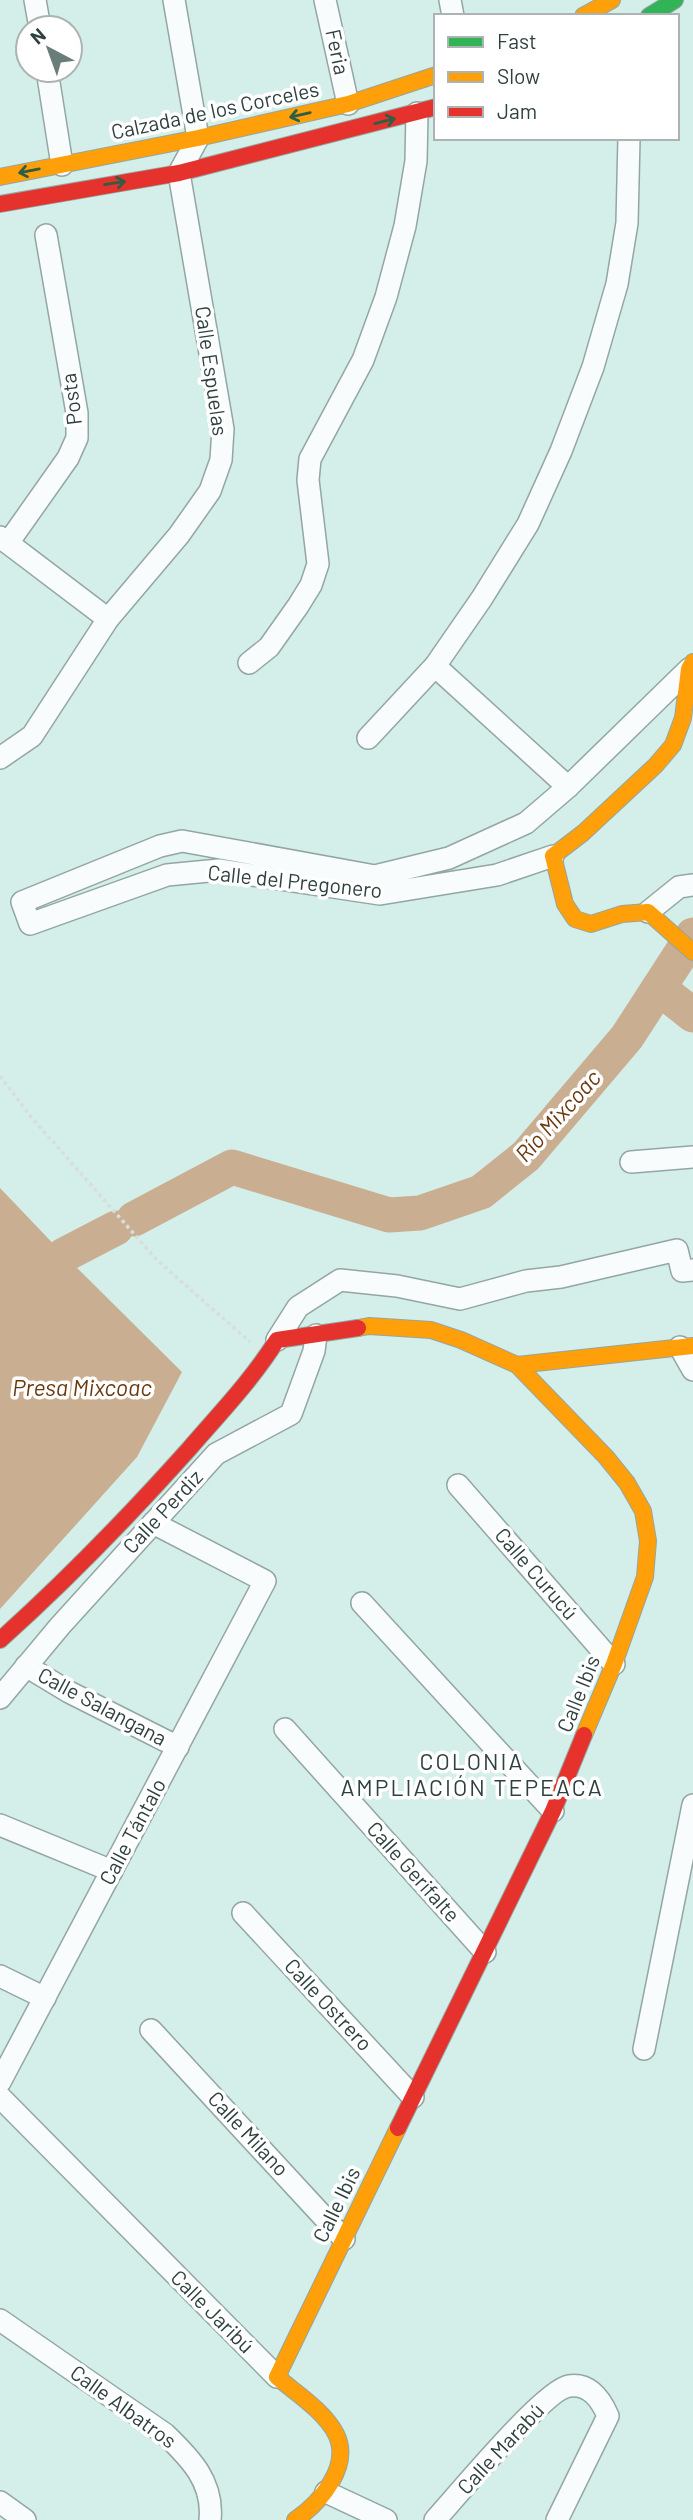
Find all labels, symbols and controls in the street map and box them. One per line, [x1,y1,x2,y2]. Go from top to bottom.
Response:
north arrow [14,14,84,84]
legend [434,14,679,140]
text: N [25,23,50,49]
street label: Feria [321,27,355,77]
text: Fast [497,28,537,53]
text: Slow [497,63,540,88]
street label: Calzada de los Corceles [109,75,321,144]
text: Jam [497,98,537,123]
one-way arrow [289,108,312,122]
one-way arrow [373,114,395,127]
one-way arrow [18,165,41,179]
one-way arrow [103,177,126,190]
street label: Calle Espuelas [191,304,234,437]
street label: Posta [55,372,86,426]
street label: Calle del Pregonero [207,859,384,902]
water label: Río Mixcoac [509,1063,606,1167]
water label: Presa Mixcoac [12,1373,152,1401]
street label: Calle Perdiz [117,1464,207,1558]
street label: Calle Curucú [490,1522,584,1624]
street label: Calle Ibis [551,1651,604,1736]
street label: Calle Salangana [34,1661,171,1750]
district label: COLONIA AMPLIACIÓN TEPEACA [340,1747,604,1801]
street label: Calle Tántalo [93,1774,170,1889]
street label: Calle Gerifalte [362,1816,466,1926]
street label: Calle Ostrero [280,1953,378,2055]
street label: Calle Milano [203,2085,295,2181]
street label: Calle Ibis [307,2163,365,2246]
street label: Calle Jaribú [166,2264,260,2358]
street label: Calle Albatros [66,2359,182,2453]
street label: Calle Marabú [451,2397,548,2499]

